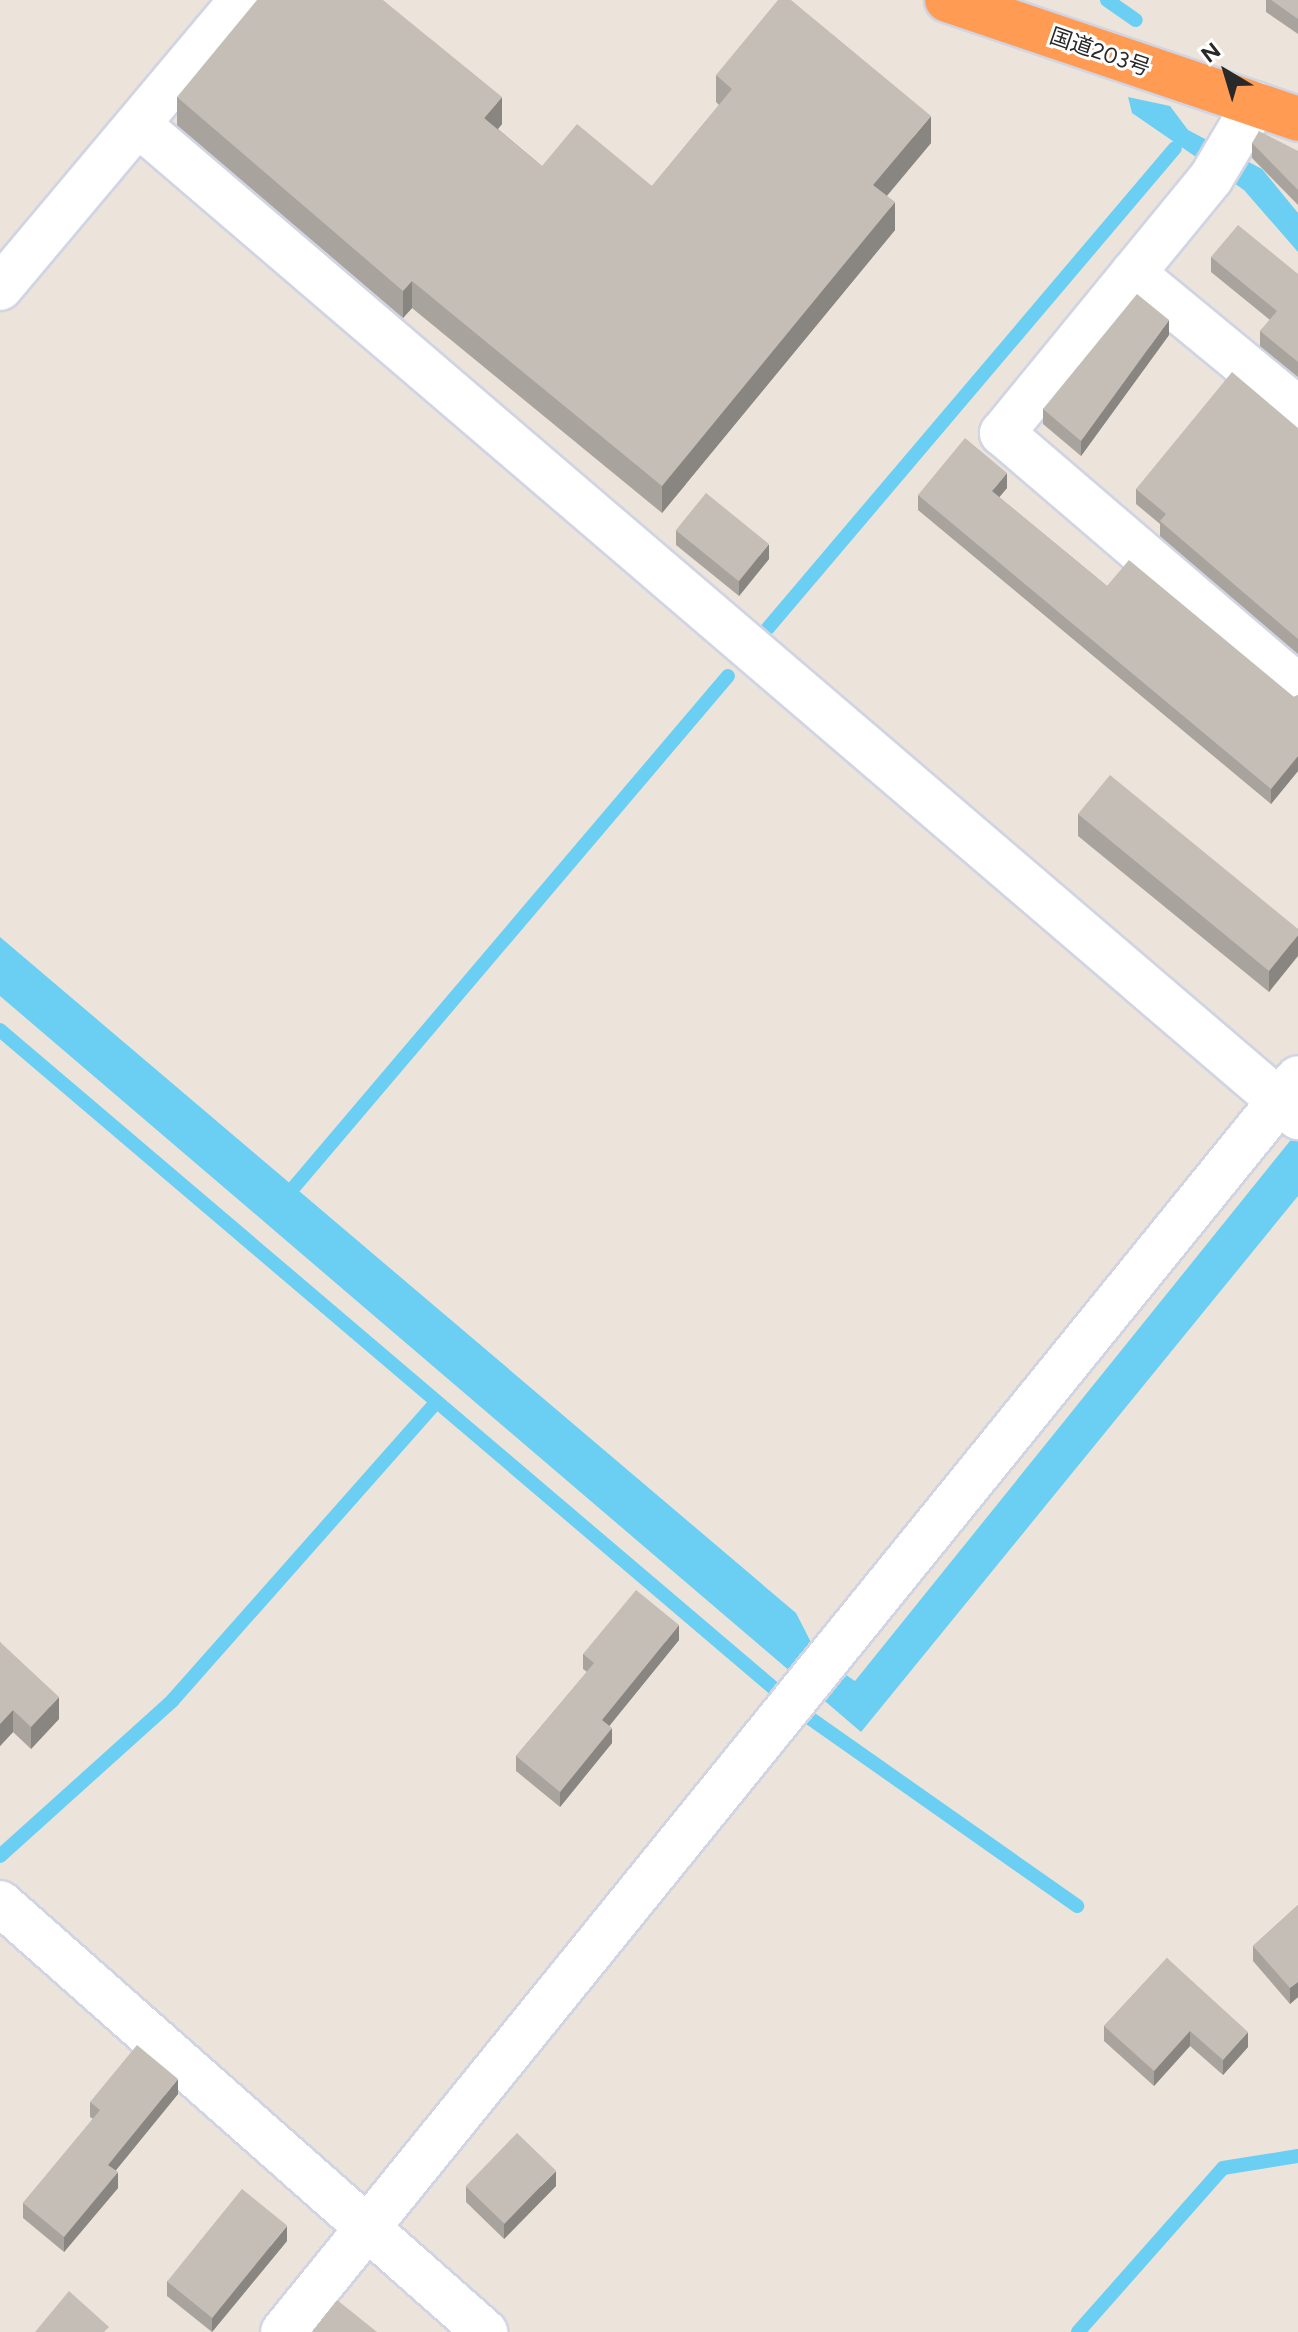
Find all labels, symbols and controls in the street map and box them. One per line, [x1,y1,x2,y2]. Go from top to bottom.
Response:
street label: 国道203号 [1046,23,1154,81]
north arrow [1186,32,1266,112]
text: N [1196,37,1226,69]

